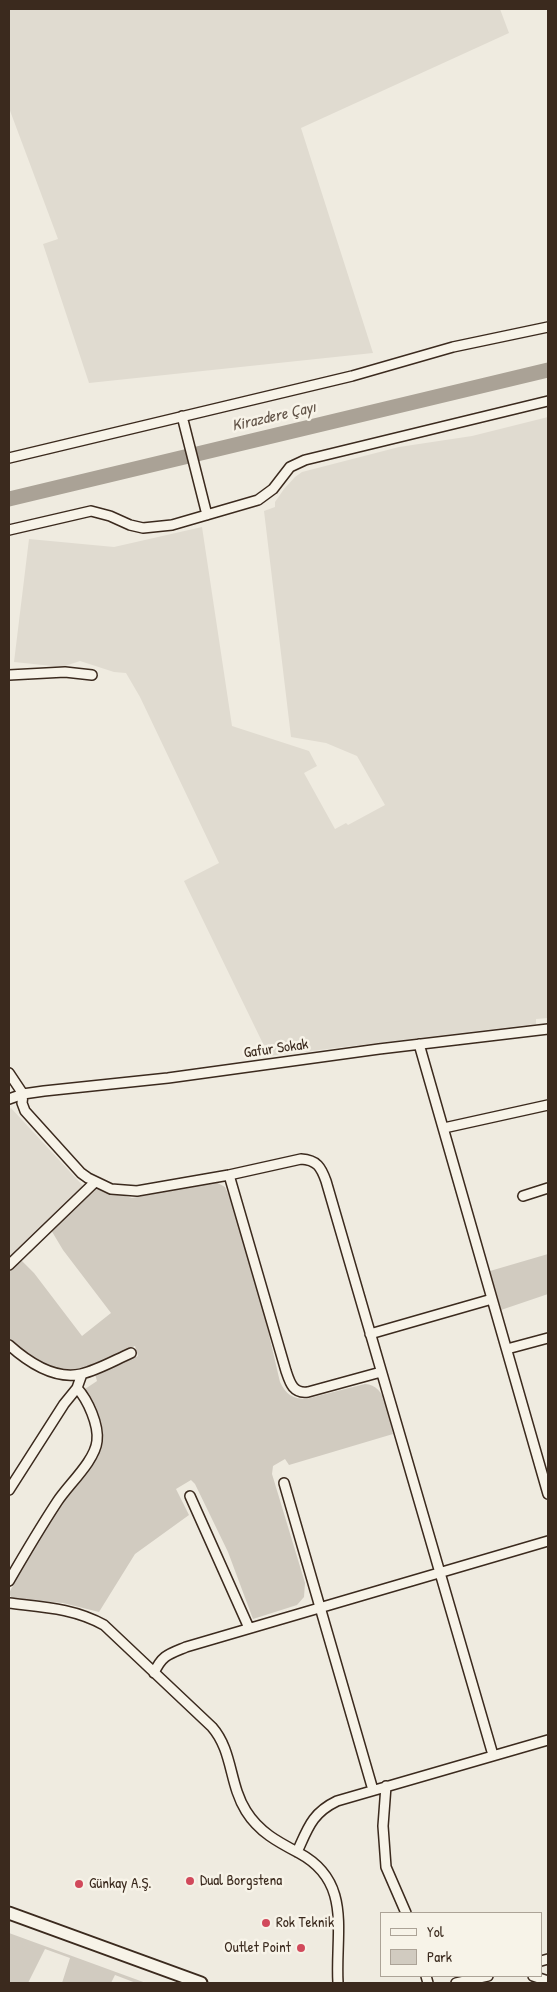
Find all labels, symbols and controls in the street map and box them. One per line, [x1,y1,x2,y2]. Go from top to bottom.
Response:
water label: Kirazdere Çayı [230,398,318,436]
street label: Gafur Sokak [243,1036,309,1062]
place label: Dual Borgstena [200,1872,282,1890]
place label: Günkay A.Ş. [89,1875,152,1893]
marker: Dual Borgstena [184,1875,196,1887]
marker: Günkay A.Ş. [73,1878,85,1890]
legend [380,1912,542,1977]
place label: Rok Teknik [276,1914,334,1932]
marker: Rok Teknik [260,1917,272,1929]
text: Yol [427,1921,444,1942]
place label: Outlet Point [224,1939,291,1957]
marker: Outlet Point [295,1942,307,1954]
text: Park [427,1946,452,1967]

